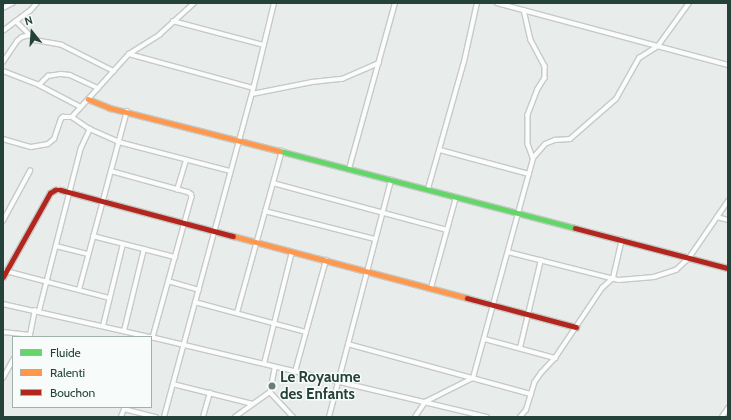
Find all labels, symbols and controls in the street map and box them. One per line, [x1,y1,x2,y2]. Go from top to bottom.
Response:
north arrow [12,12,52,52]
text: N [23,13,34,28]
legend [12,336,152,408]
text: Fluide [50,345,81,360]
text: Ralenti [50,365,85,380]
place label: Le Royaume des Enfants [280,368,360,403]
marker: Le Royaume des Enfants [267,381,277,391]
text: Bouchon [50,385,95,400]

